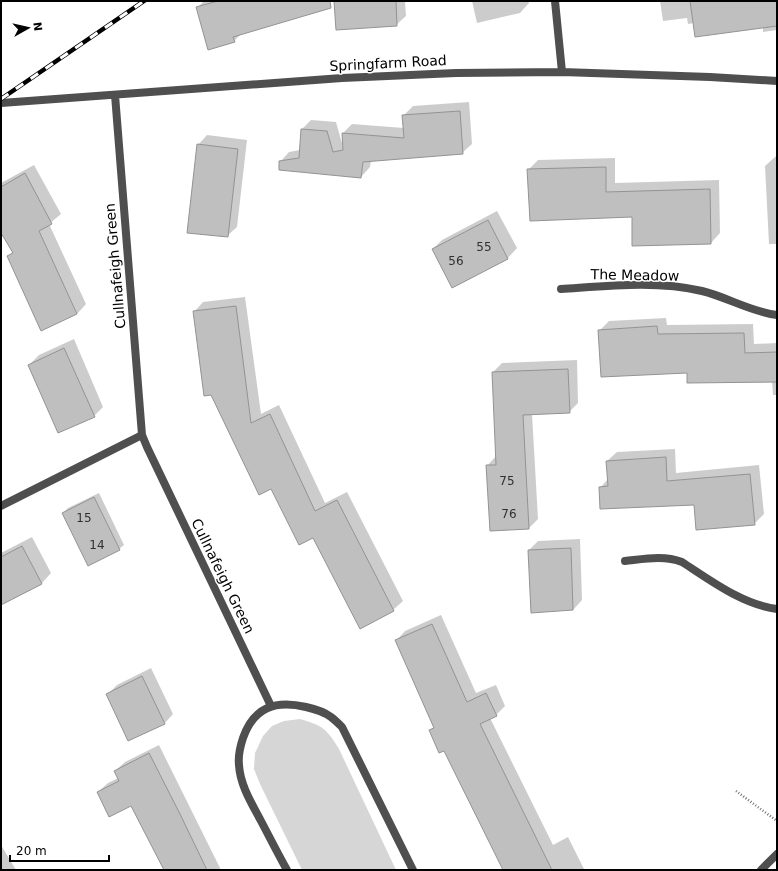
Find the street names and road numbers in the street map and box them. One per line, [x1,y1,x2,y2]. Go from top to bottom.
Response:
street label: Springfarm Road [329,52,447,74]
street label: Cullnafeigh Green [102,203,128,329]
street label: The Meadow [590,266,679,284]
street label: Cullnafeigh Green [188,516,258,636]

